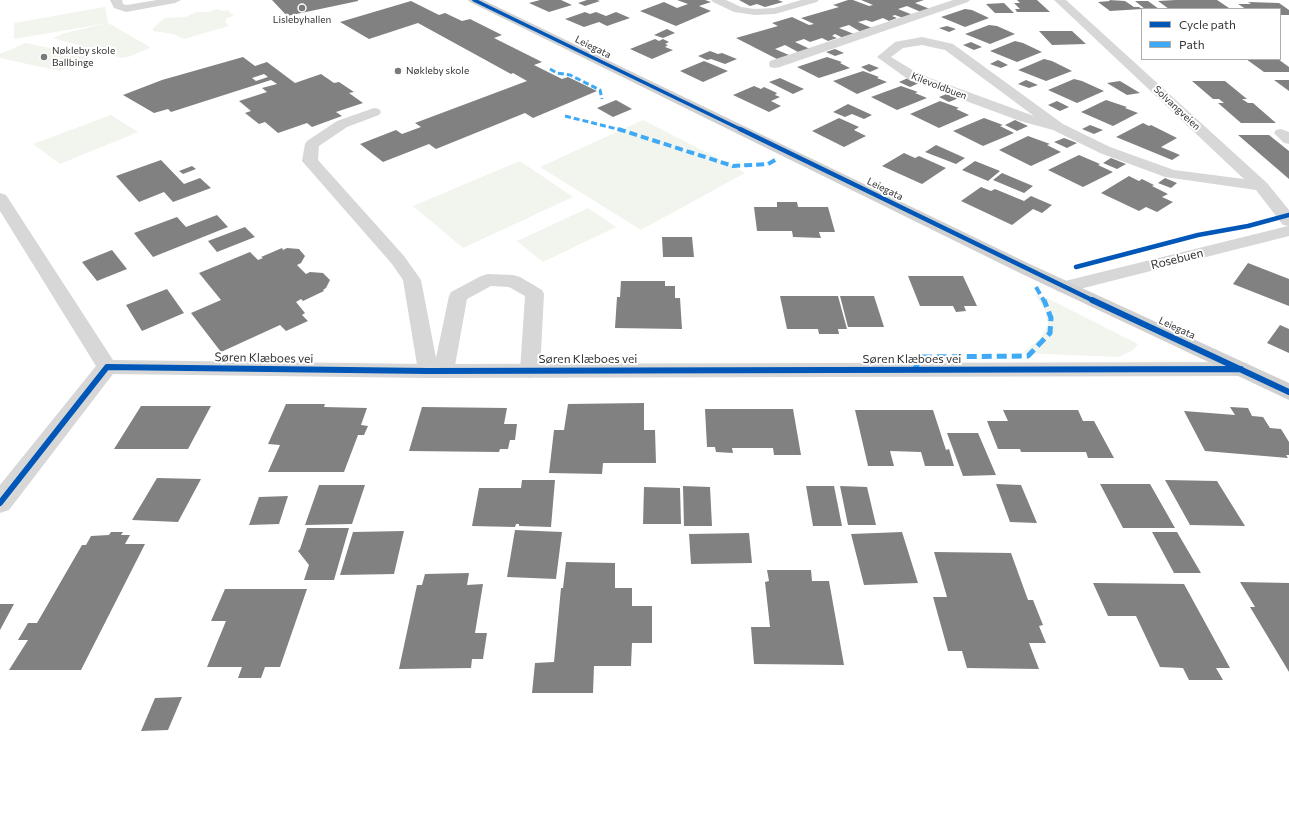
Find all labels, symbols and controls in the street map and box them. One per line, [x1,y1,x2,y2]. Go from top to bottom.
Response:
marker: Lislebyhallen [297,3,307,13]
legend [1141,8,1281,60]
place label: Lislebyhallen [273,14,331,26]
text: Cycle path [1179,17,1236,31]
street label: Leiegata [573,33,613,61]
text: Path [1179,37,1205,51]
place label: Nøkleby skole Ballbinge [52,45,115,68]
marker: Nøkleby skole Ballbinge [39,52,49,62]
place label: Nøkleby skole [406,65,469,77]
marker: Nøkleby skole [393,66,403,76]
street label: Kilevoldbuen [909,70,969,102]
street label: Solvangveien [1151,83,1203,133]
street label: Leiegata [865,175,905,203]
street label: Rosebuen [1149,246,1205,272]
street label: Leiegata [1157,314,1197,342]
street label: Søren Klæboes vei [214,350,314,366]
street label: Søren Klæboes vei [539,352,637,366]
street label: Søren Klæboes vei [863,352,961,366]

